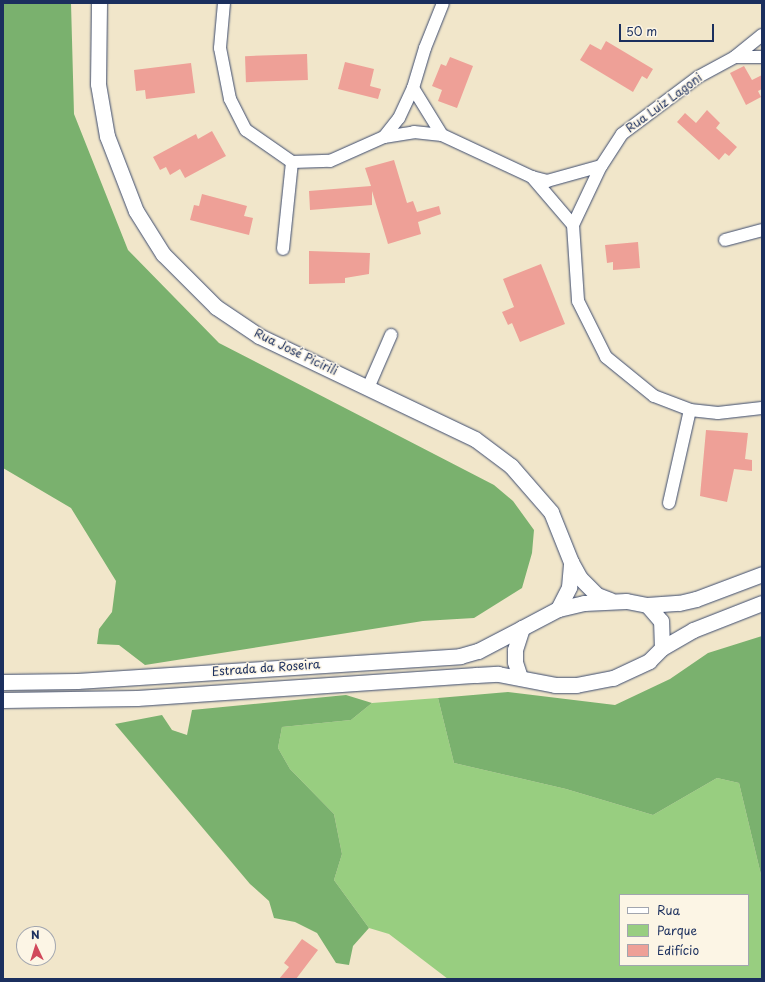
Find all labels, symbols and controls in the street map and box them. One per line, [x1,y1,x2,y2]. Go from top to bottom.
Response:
scale bar [621,16,716,42]
text: 50 m [626,22,657,40]
street label: Rua Luiz Lagoni [623,70,705,136]
street label: Rua José Picirili [252,325,340,379]
street label: Estrada da Roseira [211,657,321,679]
legend [619,894,749,966]
text: Rua [657,901,680,919]
text: Parque [657,921,697,939]
north arrow [16,926,56,966]
text: N [30,926,40,943]
text: Edifício [657,941,699,959]

